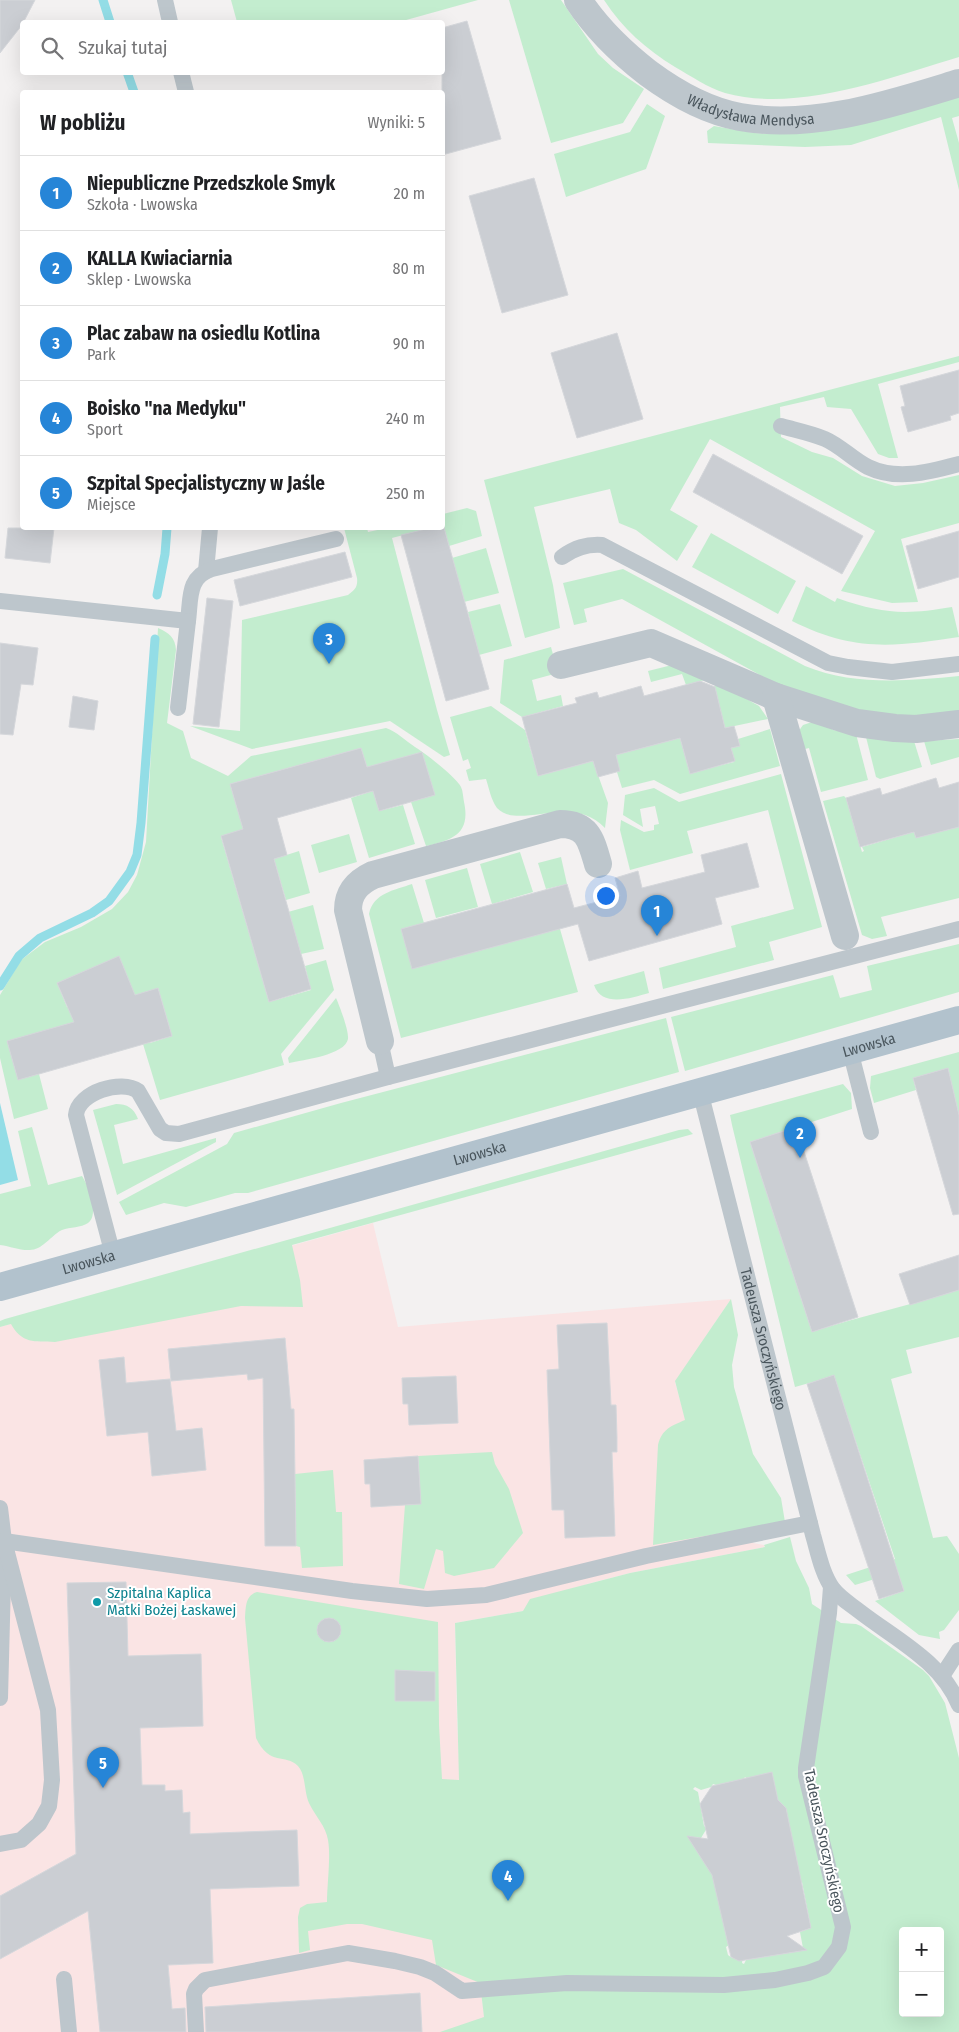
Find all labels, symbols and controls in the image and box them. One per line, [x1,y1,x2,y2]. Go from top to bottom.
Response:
search box [20,20,445,75]
icon: search [38,34,66,62]
text: Szukaj tutaj [78,36,168,59]
street label: Władysława Mendysa [684,90,815,130]
text: W pobliżu [40,110,125,136]
text: Wyniki: 5 [367,113,425,132]
text: Niepubliczne Przedszkole Smyk [87,172,335,195]
text: 1 [53,184,59,203]
text: 20 m [394,184,425,203]
text: Szkoła · Lwowska [87,195,198,214]
text: KALLA Kwiaciarnia [87,247,233,270]
text: 2 [52,259,60,278]
text: 80 m [393,259,425,278]
text: Sklep · Lwowska [87,270,192,289]
text: Plac zabaw na osiedlu Kotlina [87,322,320,345]
text: 3 [52,334,60,353]
text: 90 m [393,334,425,353]
text: Park [87,345,115,364]
text: Boisko "na Medyku" [87,397,246,420]
text: 4 [52,409,60,428]
text: 240 m [386,409,425,428]
text: Sport [87,420,123,439]
text: Szpital Specjalistyczny w Jaśle [87,472,325,495]
text: 5 [52,484,60,503]
text: 250 m [386,484,425,503]
text: Miejsce [87,495,136,514]
pin: 3 [313,623,345,664]
your location [593,883,619,909]
pin: 1 [641,895,673,936]
street label: Lwowska [840,1029,897,1061]
pin: 2 [784,1117,816,1158]
street label: Lwowska [451,1138,508,1169]
street label: Lwowska [60,1246,117,1278]
street label: Tadeusza Sroczyńskiego [736,1266,790,1412]
place label: Szpitalna Kaplica Matki Bożej Łaskawej [107,1584,236,1619]
marker: Szpitalna Kaplica Matki Bożej Łaskawej [91,1596,103,1608]
pin: 5 [87,1747,119,1788]
street label: Tadeusza Sroczyńskiego [800,1768,848,1914]
pin: 4 [492,1860,524,1901]
map controls [899,1927,944,2017]
button: + [899,1927,944,1972]
button: − [899,1972,944,2017]

